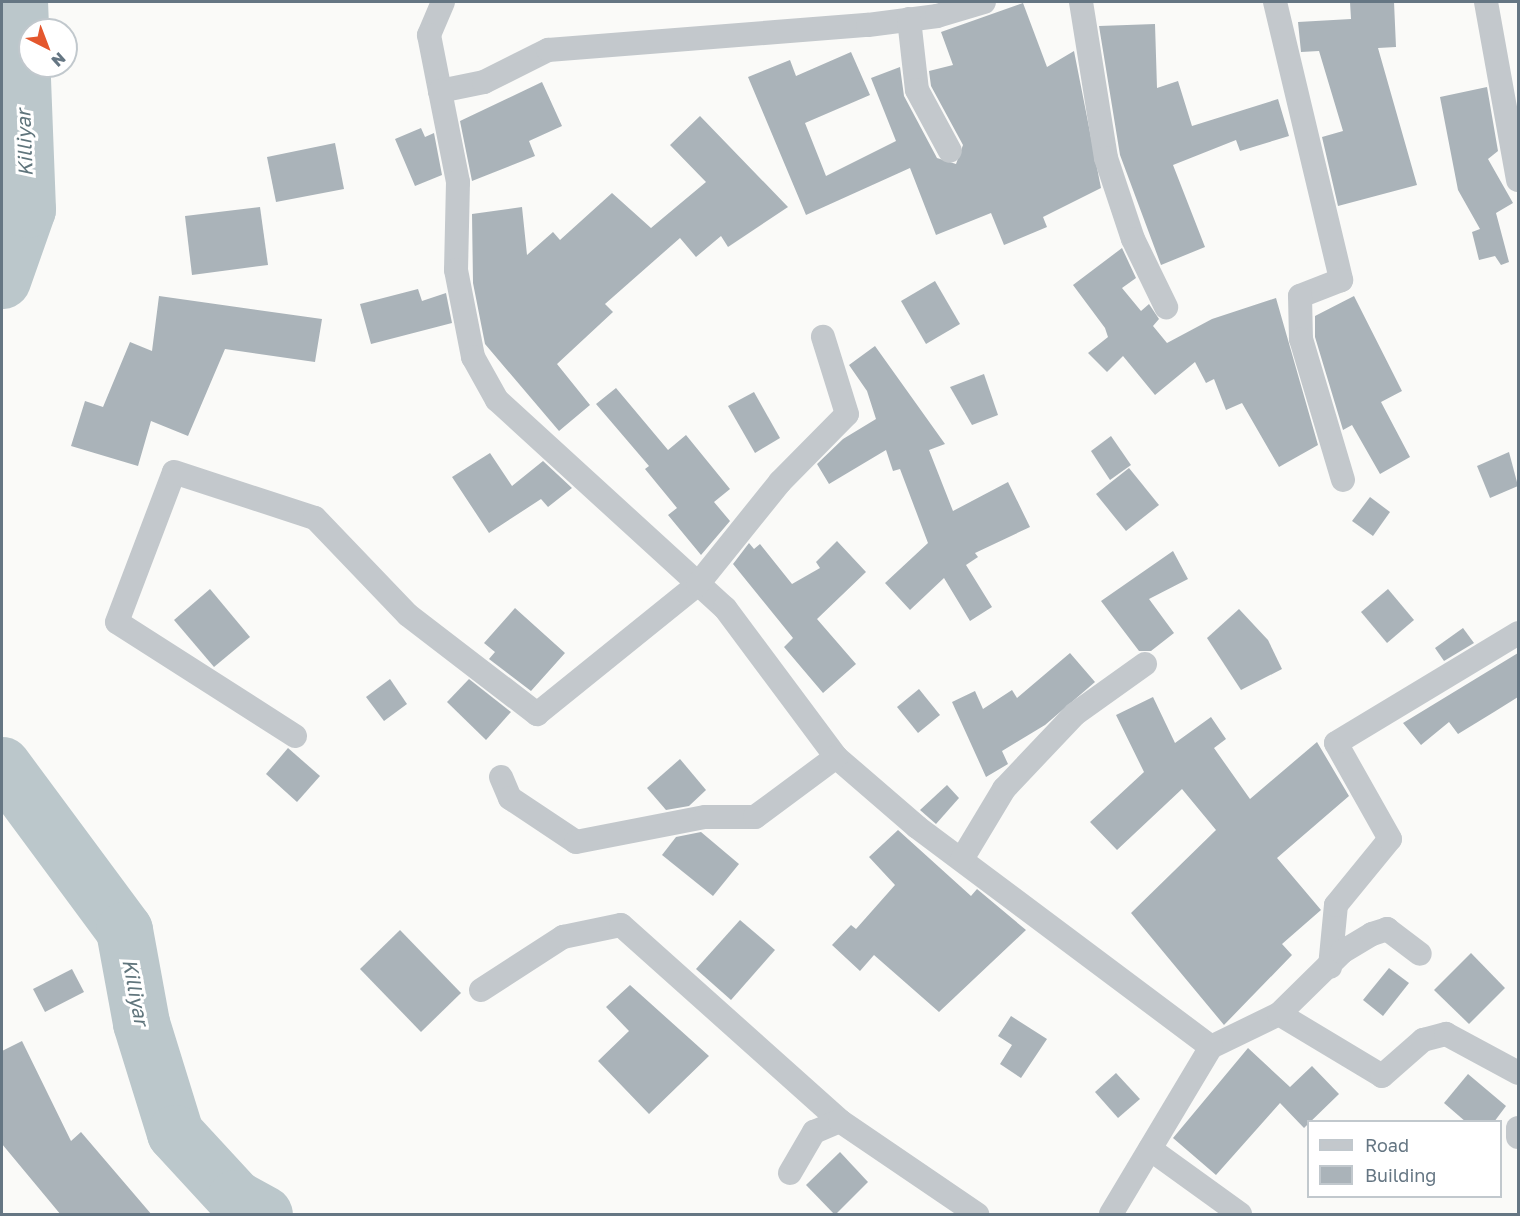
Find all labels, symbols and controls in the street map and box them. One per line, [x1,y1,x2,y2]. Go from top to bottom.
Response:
north arrow [18,18,78,78]
text: N [47,48,70,71]
water label: Killiyar [11,109,37,177]
water label: Killiyar [118,957,154,1027]
legend [1307,1120,1502,1198]
text: Road [1365,1134,1409,1156]
text: Building [1365,1164,1436,1186]

